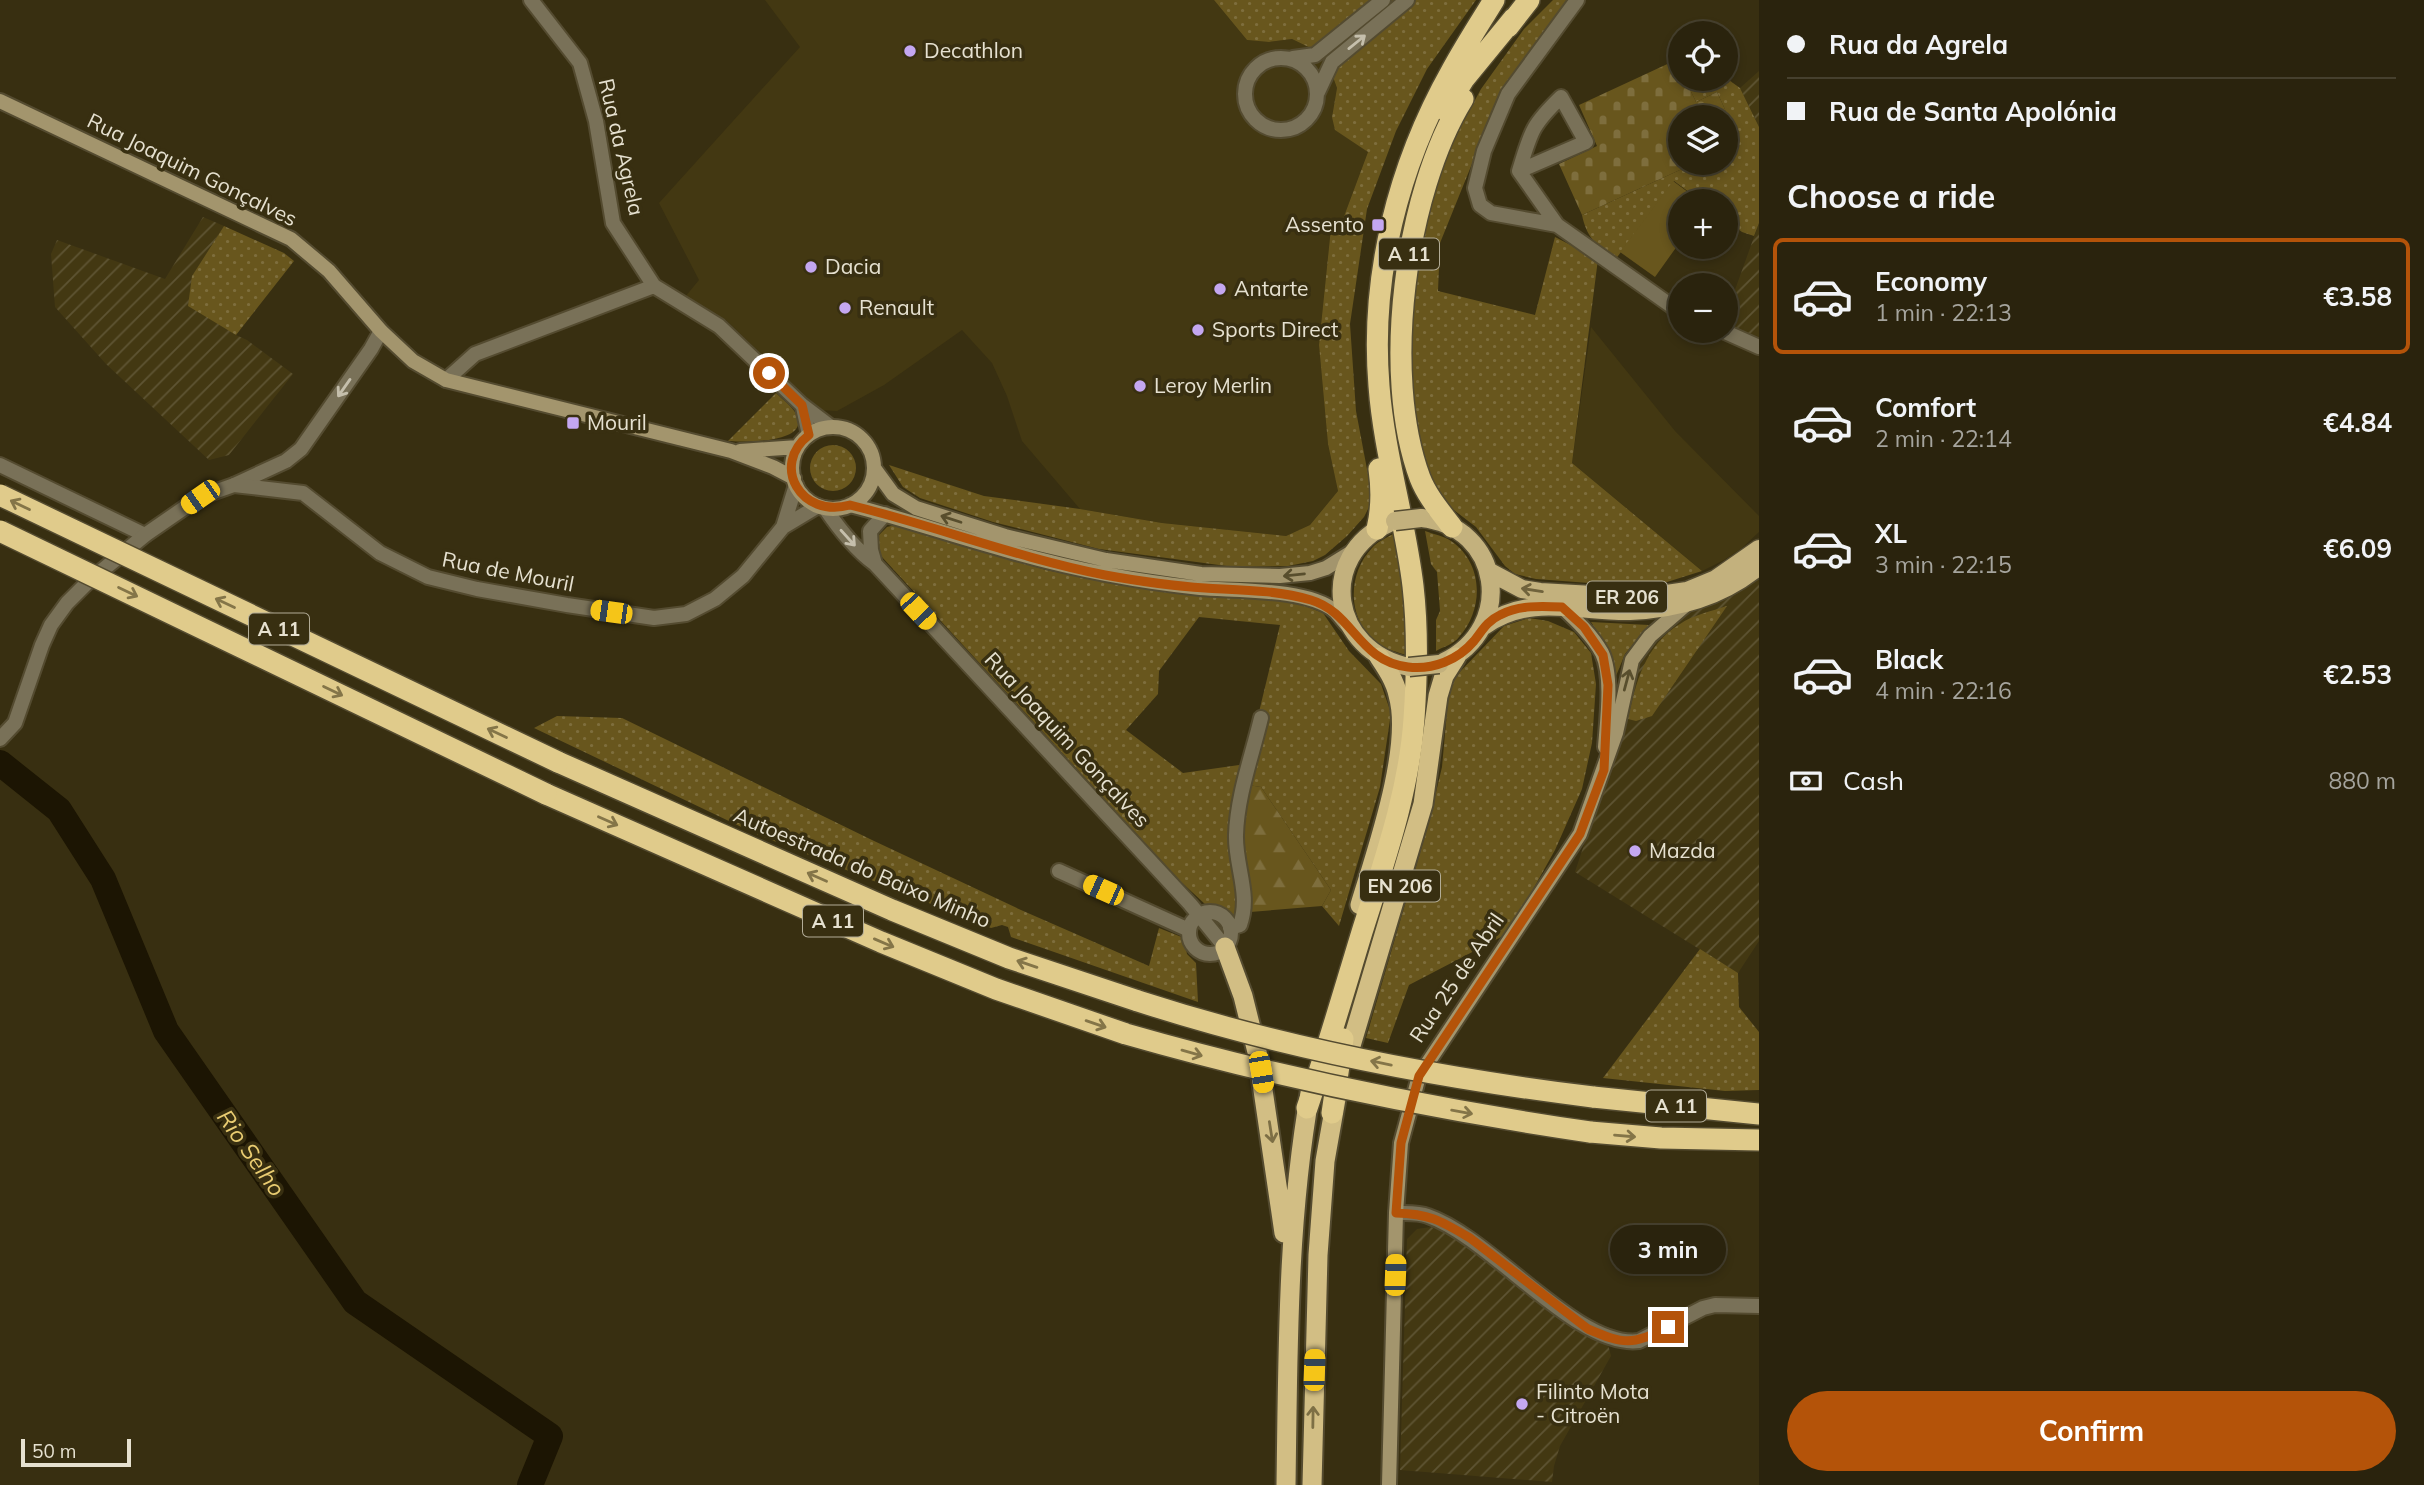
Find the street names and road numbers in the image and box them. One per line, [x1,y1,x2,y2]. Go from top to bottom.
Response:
street label: Rua da Agrela [594,76,650,218]
street label: Rua Joaquim Gonçalves [83,107,302,231]
road number: A 11 [1379,238,1439,270]
street label: Rua de Mouril [440,545,576,597]
road number: ER 206 [1587,582,1667,612]
road number: A 11 [249,614,309,644]
street label: Rua Joaquim Gonçalves [980,646,1156,832]
street label: Autoestrada do Baixo Minho [730,801,995,933]
road number: EN 206 [1360,870,1440,902]
road number: A 11 [803,906,863,937]
street label: Rua 25 de Abril [1403,908,1509,1047]
road number: A 11 [1646,1090,1706,1122]

